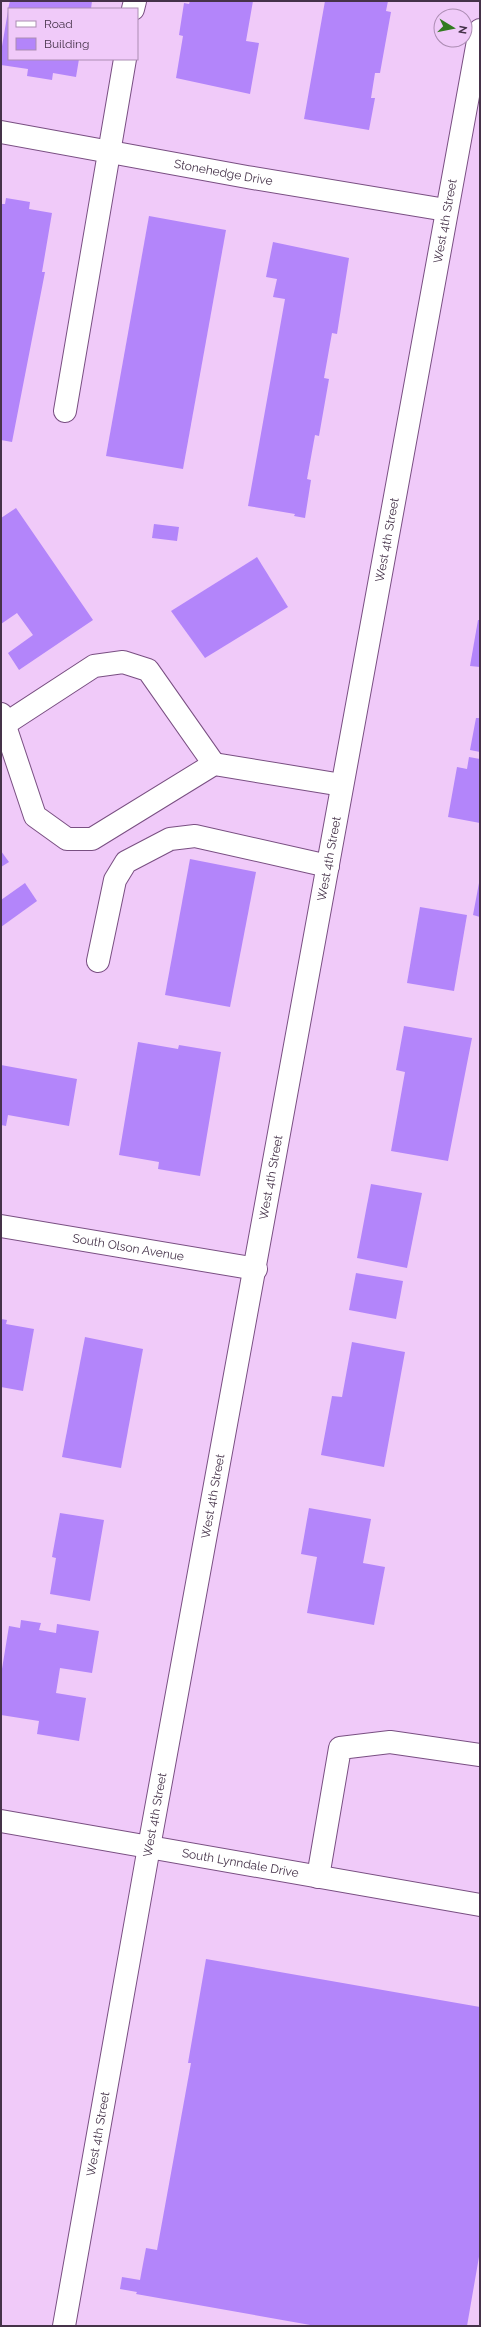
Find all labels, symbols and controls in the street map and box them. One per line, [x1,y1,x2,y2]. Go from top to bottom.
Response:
legend [8,8,138,60]
north arrow [433,8,473,48]
text: Road [44,17,73,31]
text: N [455,24,469,35]
text: Building [44,37,90,51]
street label: Stonehedge Drive [173,157,274,188]
street label: West 4th Street [431,178,460,265]
street label: West 4th Street [373,497,402,583]
street label: West 4th Street [314,815,344,902]
street label: West 4th Street [256,1134,286,1221]
street label: South Olson Avenue [71,1231,185,1264]
street label: West 4th Street [198,1453,227,1540]
street label: West 4th Street [140,1772,169,1858]
street label: South Lynndale Drive [181,1846,300,1880]
street label: West 4th Street [84,2091,112,2177]

